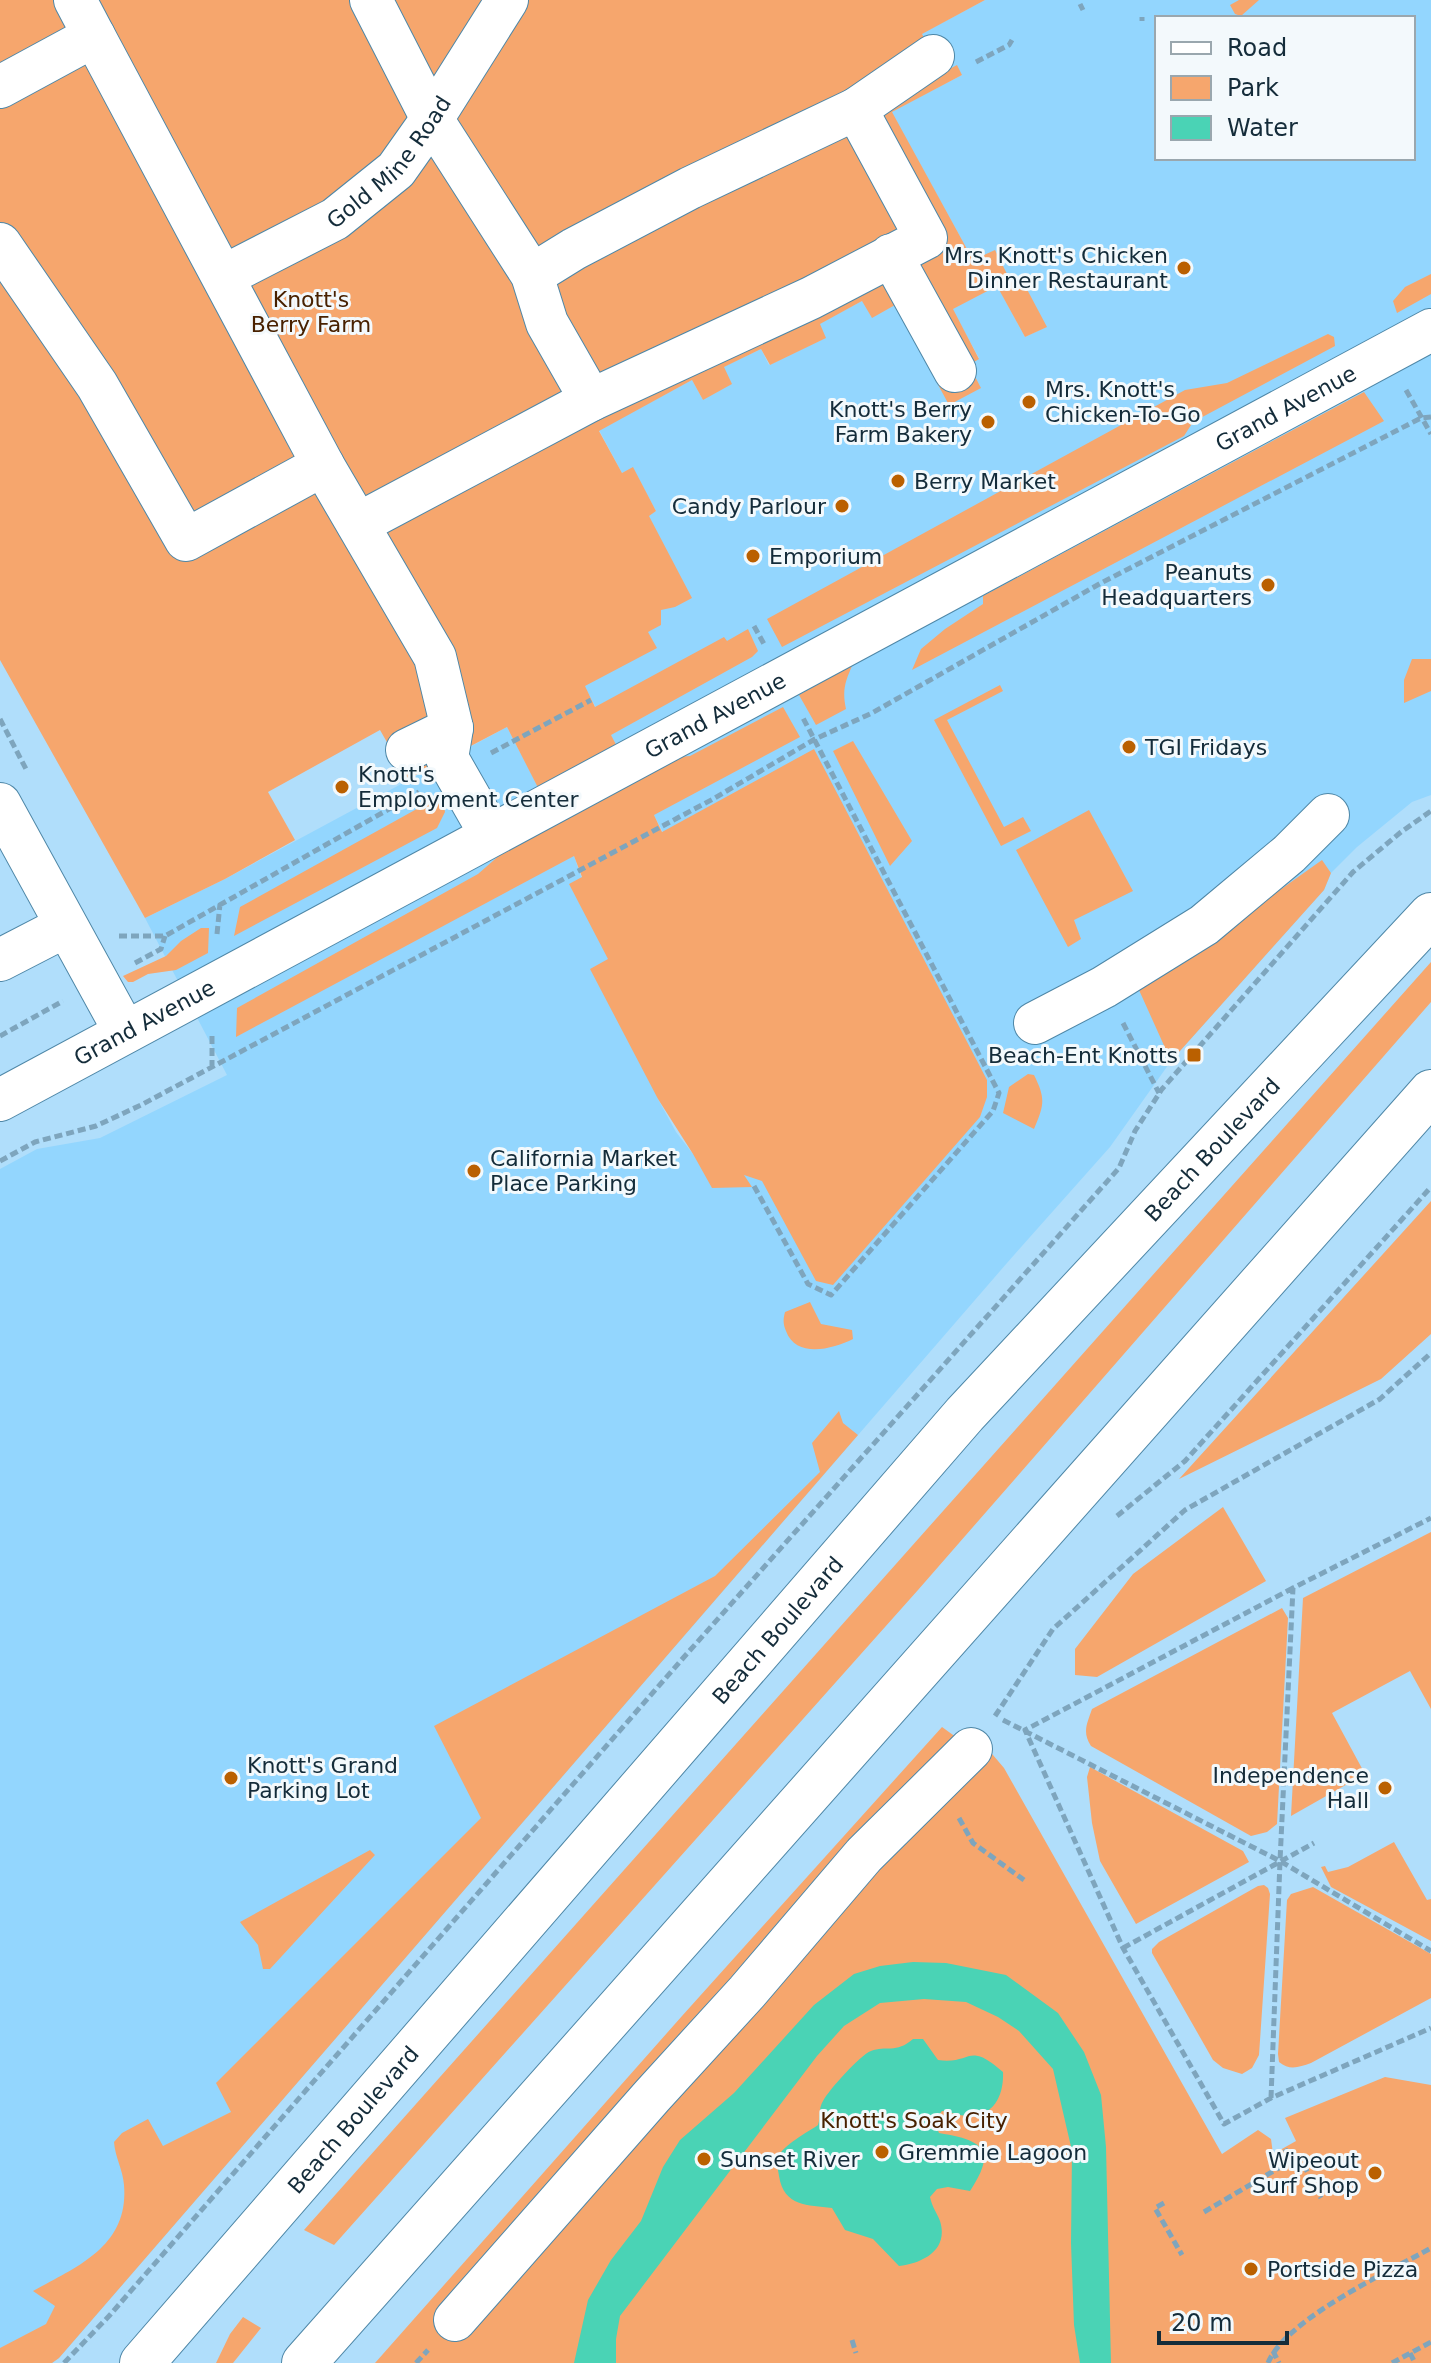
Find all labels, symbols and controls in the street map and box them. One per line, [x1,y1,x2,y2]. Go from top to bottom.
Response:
legend [1155,16,1415,160]
text: Road [1227,34,1287,62]
text: Park [1227,74,1279,102]
street label: Gold Mine Road [322,92,456,234]
text: Water [1227,114,1298,142]
place label: Mrs. Knott's Chicken Dinner Restaurant [944,243,1168,293]
marker: Mrs. Knott's Chicken Dinner Restaurant [1175,259,1193,277]
park label: Knott's Berry Farm [251,287,371,337]
street label: Grand Avenue [1211,361,1361,457]
place label: Mrs. Knott's Chicken-To-Go [1045,377,1201,427]
marker: Mrs. Knott's Chicken-To-Go [1020,393,1038,411]
place label: Knott's Berry Farm Bakery [829,397,972,447]
marker: Knott's Berry Farm Bakery [979,413,997,431]
place label: Berry Market [914,469,1056,494]
marker: Berry Market [889,472,907,490]
place label: Candy Parlour [672,494,827,519]
marker: Candy Parlour [833,497,851,515]
place label: Emporium [769,544,882,569]
marker: Emporium [744,547,762,565]
place label: Peanuts Headquarters [1101,560,1252,610]
marker: Peanuts Headquarters [1259,576,1277,594]
street label: Grand Avenue [641,668,790,764]
place label: TGI Fridays [1144,735,1267,760]
marker: TGI Fridays [1120,738,1138,756]
place label: Knott's Employment Center [358,762,579,812]
marker: Knott's Employment Center [333,778,351,796]
street label: Grand Avenue [70,975,219,1071]
place label: Beach-Ent Knotts [988,1043,1178,1068]
marker: Beach-Ent Knotts [1185,1046,1203,1064]
street label: Beach Boulevard [1140,1073,1285,1227]
place label: California Market Place Parking [490,1146,677,1196]
marker: California Market Place Parking [465,1162,483,1180]
street label: Beach Boulevard [707,1552,848,1709]
place label: Knott's Grand Parking Lot [247,1753,398,1803]
place label: Independence Hall [1213,1763,1369,1813]
marker: Knott's Grand Parking Lot [222,1769,240,1787]
marker: Independence Hall [1376,1779,1394,1797]
street label: Beach Boulevard [283,2041,424,2199]
park label: Knott's Soak City [820,2108,1008,2133]
place label: Gremmie Lagoon [898,2140,1087,2165]
marker: Gremmie Lagoon [873,2143,891,2161]
place label: Sunset River [720,2147,860,2172]
place label: Wipeout Surf Shop [1252,2148,1359,2198]
marker: Sunset River [695,2150,713,2168]
marker: Wipeout Surf Shop [1366,2164,1384,2182]
place label: Portside Pizza [1267,2257,1418,2282]
marker: Portside Pizza [1242,2260,1260,2278]
scale bar [1159,2295,1287,2345]
text: 20 m [1171,2309,1233,2337]

